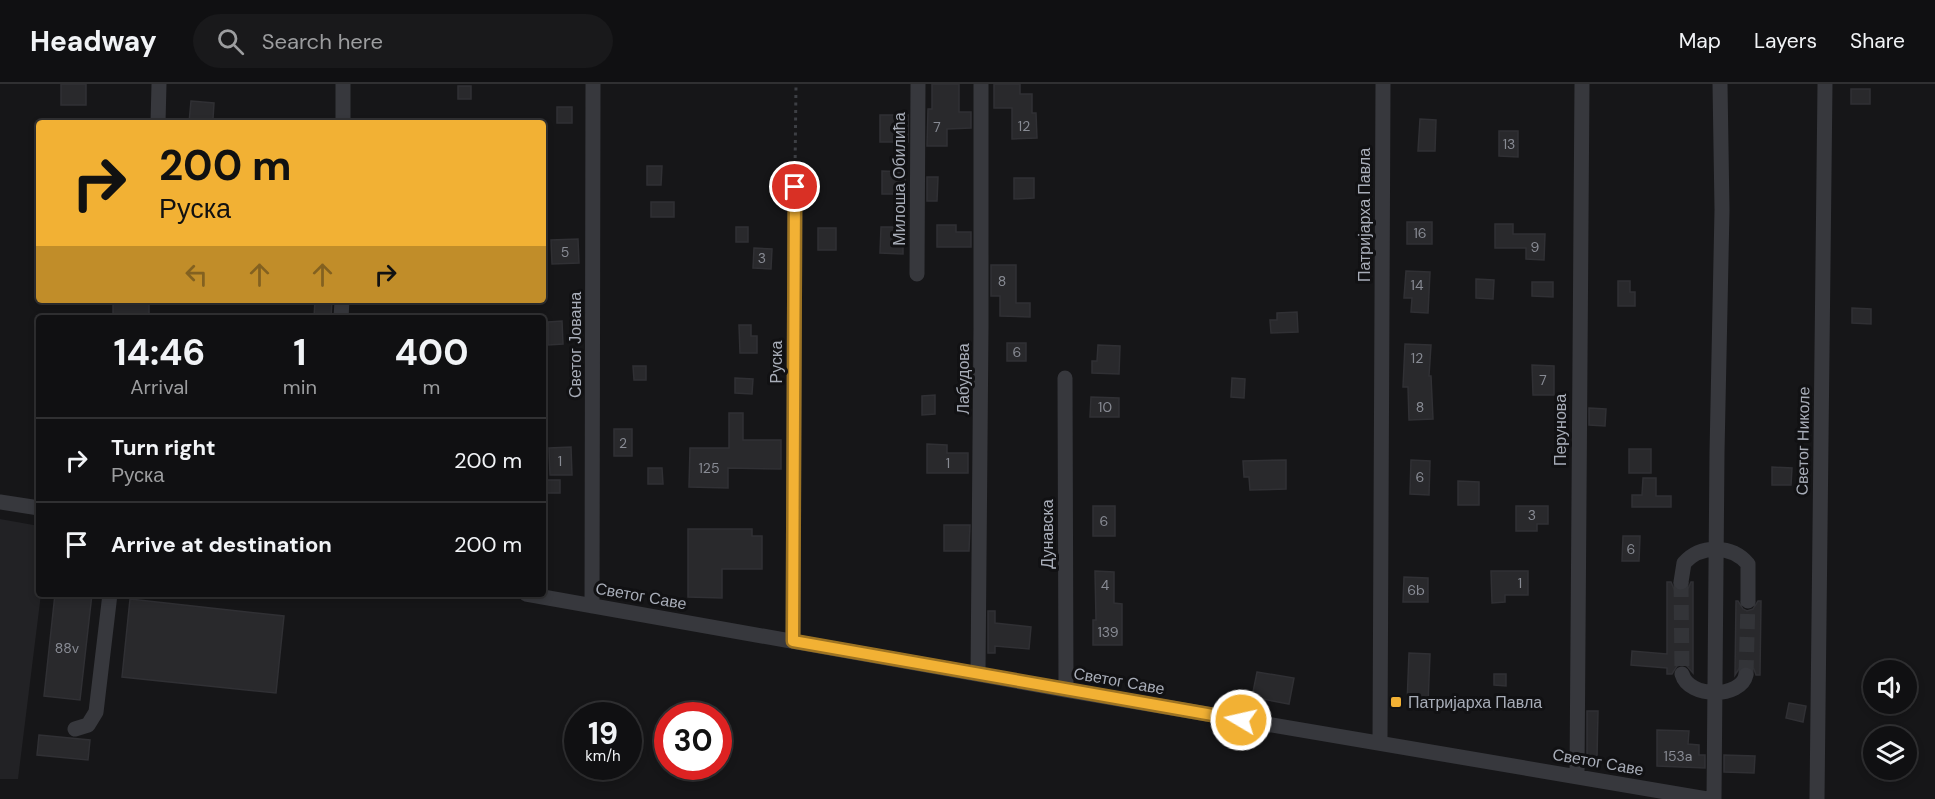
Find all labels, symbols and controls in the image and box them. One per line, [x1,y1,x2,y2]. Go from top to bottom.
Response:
search box [193,14,613,68]
text: Headway [30,23,157,60]
icon: search [214,25,247,58]
text: Search here [262,27,383,56]
text: Map [1679,27,1721,55]
text: Layers [1754,27,1817,55]
text: Share [1850,27,1905,55]
street label: Милоша Обилића [889,112,910,246]
house number: 12 [1018,117,1030,135]
house number: 7 [933,118,941,136]
house number: 13 [1503,135,1515,153]
text: 200 m [159,138,292,193]
icon: right [60,144,138,222]
street label: Патријарха Павла [1354,148,1375,282]
pin [769,161,820,212]
icon: arrive [778,170,811,203]
text: Руска [159,191,231,226]
house number: 16 [1413,224,1427,242]
house number: 9 [1531,238,1540,256]
house number: 5 [561,243,569,261]
house number: 3 [758,249,766,267]
icon: left [180,258,213,291]
icon: ahead [243,258,276,291]
icon: ahead [306,258,339,291]
icon: right [369,258,402,291]
house number: 8 [998,272,1006,290]
house number: 14 [1411,276,1424,294]
street label: Светог Јована [565,292,586,398]
text: 14:46 [113,329,205,376]
text: 1 [293,329,306,376]
text: 400 [394,329,468,376]
street label: Руска [766,341,787,383]
street label: Лабудова [953,343,974,415]
house number: 6 [1013,343,1021,361]
house number: 12 [1411,349,1423,367]
house number: 7 [1539,371,1547,389]
text: Arrival [130,374,189,400]
text: min [283,374,317,400]
text: m [423,374,440,400]
street label: Светог Николе [1792,386,1814,496]
street label: Перунова [1550,394,1571,466]
house number: 10 [1098,398,1112,416]
house number: 8 [1416,398,1424,416]
text: Turn right [111,433,216,462]
house number: 2 [619,434,627,452]
icon: right [60,444,93,477]
text: 200 m [454,446,522,475]
house number: 1 [558,452,562,470]
house number: 1 [946,454,950,472]
house number: 125 [699,459,719,477]
text: Руска [111,462,164,488]
house number: 6 [1416,468,1424,486]
street label: Дунавска [1037,499,1058,569]
house number: 3 [1528,506,1536,524]
house number: 6 [1100,512,1108,530]
icon: arrive [60,528,93,561]
text: Arrive at destination [111,530,332,559]
text: 200 m [454,530,522,559]
house number: 6 [1627,540,1635,558]
house number: 1 [1518,574,1522,592]
house number: 4 [1101,576,1110,594]
street label: Светог Саве [594,578,688,614]
house number: 6b [1407,581,1425,599]
house number: 139 [1097,623,1119,641]
house number: 88v [55,639,80,657]
map controls [1863,660,1917,780]
button: sound [1863,660,1917,714]
street label: Светог Саве [1072,663,1166,699]
position arrow [1209,688,1273,752]
place label: Патријарха Павла [1408,692,1542,713]
marker: Патријарха Павла [1389,695,1403,709]
speed limit sign: 30 [654,702,732,780]
text: 19 [588,714,618,753]
button: layers [1863,726,1917,780]
street label: Светог Саве [1551,744,1645,780]
text: km/h [585,746,621,766]
house number: 153a [1664,747,1692,765]

